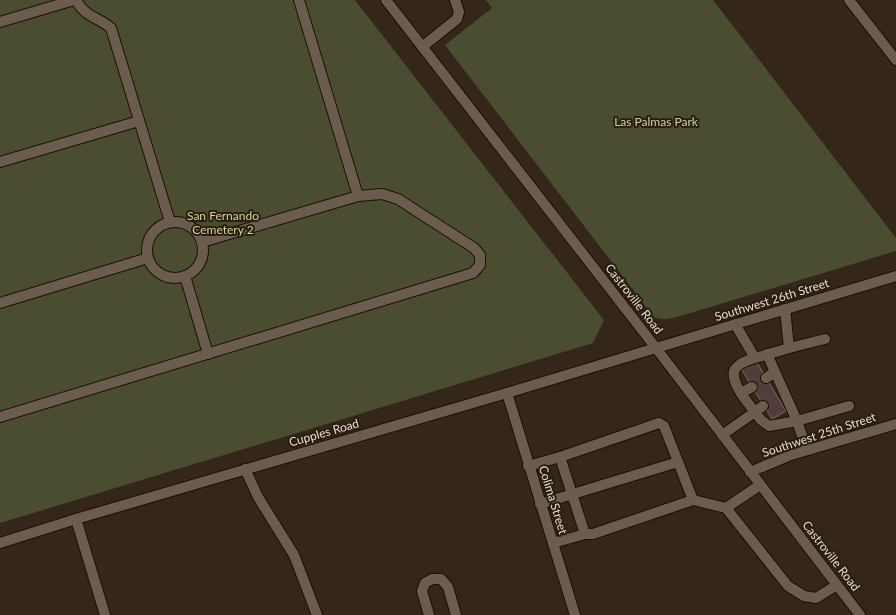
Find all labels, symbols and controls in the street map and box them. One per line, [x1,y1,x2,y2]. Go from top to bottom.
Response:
park label: Las Palmas Park [614,114,699,129]
park label: San Fernando Cemetery 2 [187,208,259,237]
street label: Castroville Road [602,261,666,337]
street label: Southwest 26th Street [713,275,831,324]
street label: Southwest 25th Street [760,409,878,460]
street label: Cupples Road [287,415,361,450]
street label: Colima Street [536,464,571,537]
street label: Castroville Road [799,518,863,594]

